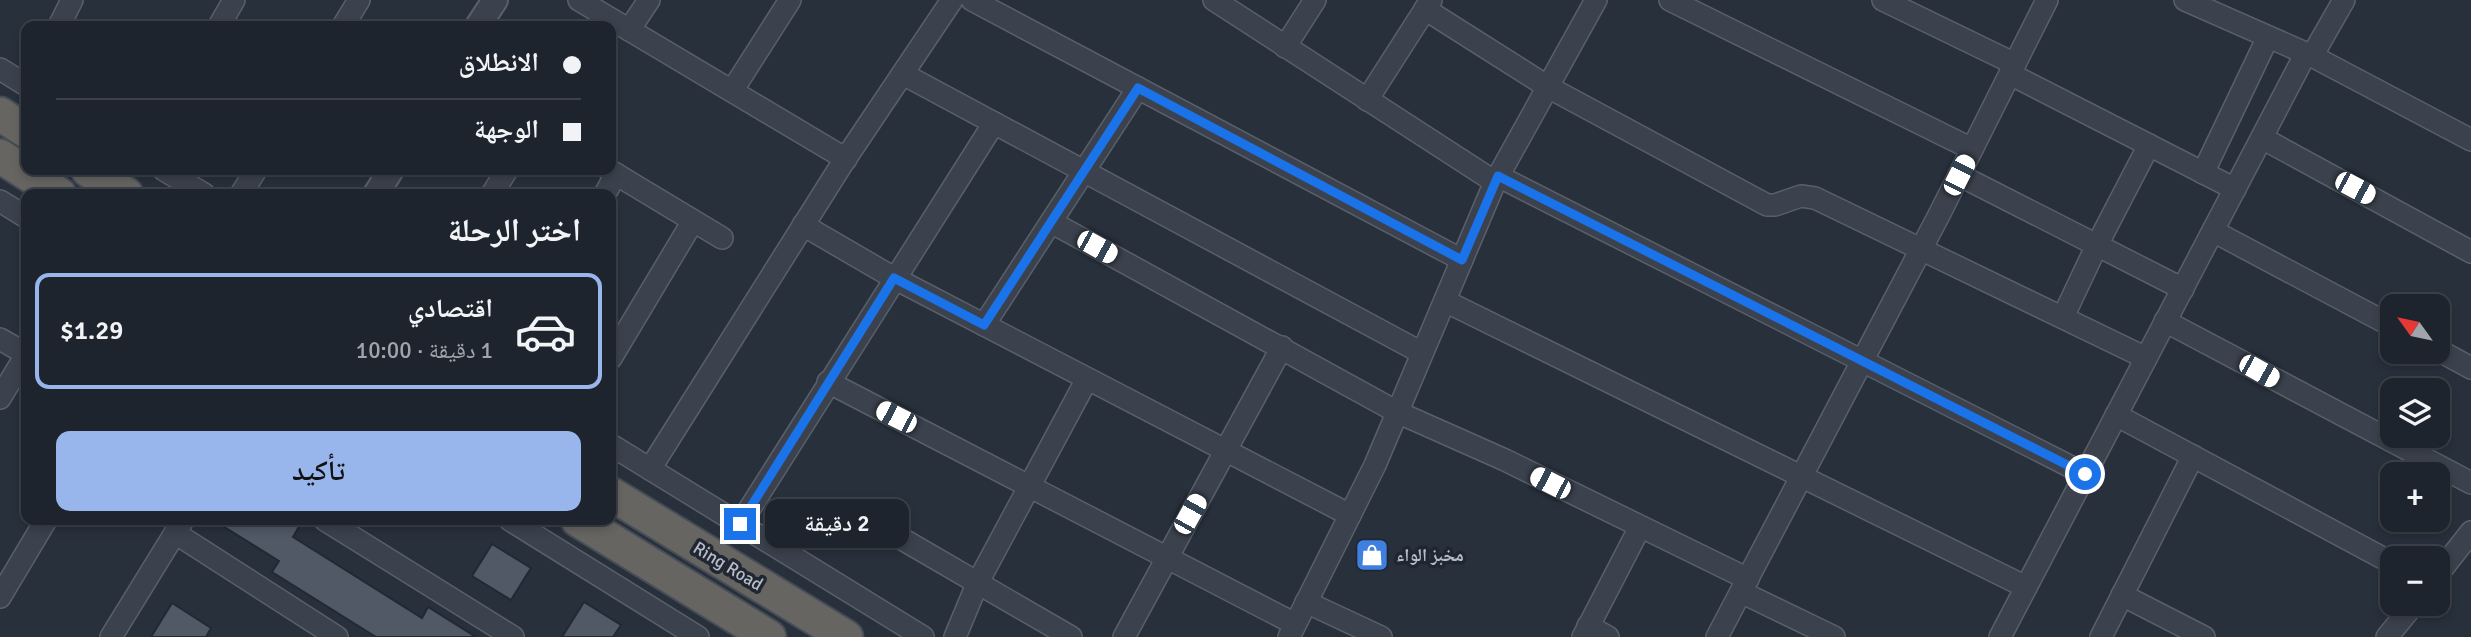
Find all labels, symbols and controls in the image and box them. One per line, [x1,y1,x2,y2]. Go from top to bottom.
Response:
text: الانطلاق [459,47,539,79]
text: الوجهة [474,114,539,146]
car [1941,152,1978,198]
car [2332,169,2379,207]
text: اختر الرحلة [448,211,581,250]
car [1074,228,1121,266]
text: اقتصادي [408,293,493,325]
north arrow [2380,294,2450,364]
map controls [2380,294,2450,616]
icon: car [514,300,577,363]
text: $1.29 [60,315,123,347]
text: 1 دقيقة · 10:00 [356,336,493,365]
car [2236,352,2283,390]
button: layers [2380,378,2450,448]
car [873,398,920,436]
button: تأكيد [56,431,581,511]
route start [2069,458,2101,490]
button: + [2380,462,2450,532]
car [1527,464,1574,502]
car [1171,491,1210,537]
callout: 2 دقيقة [764,500,908,548]
route end [724,508,756,540]
text: 2 دقيقة [804,509,870,538]
shop icon: مخبز الواء [1353,536,1391,574]
street label: Ring Road [689,537,767,595]
place label: مخبز الواء [1396,544,1464,566]
button: − [2380,546,2450,616]

